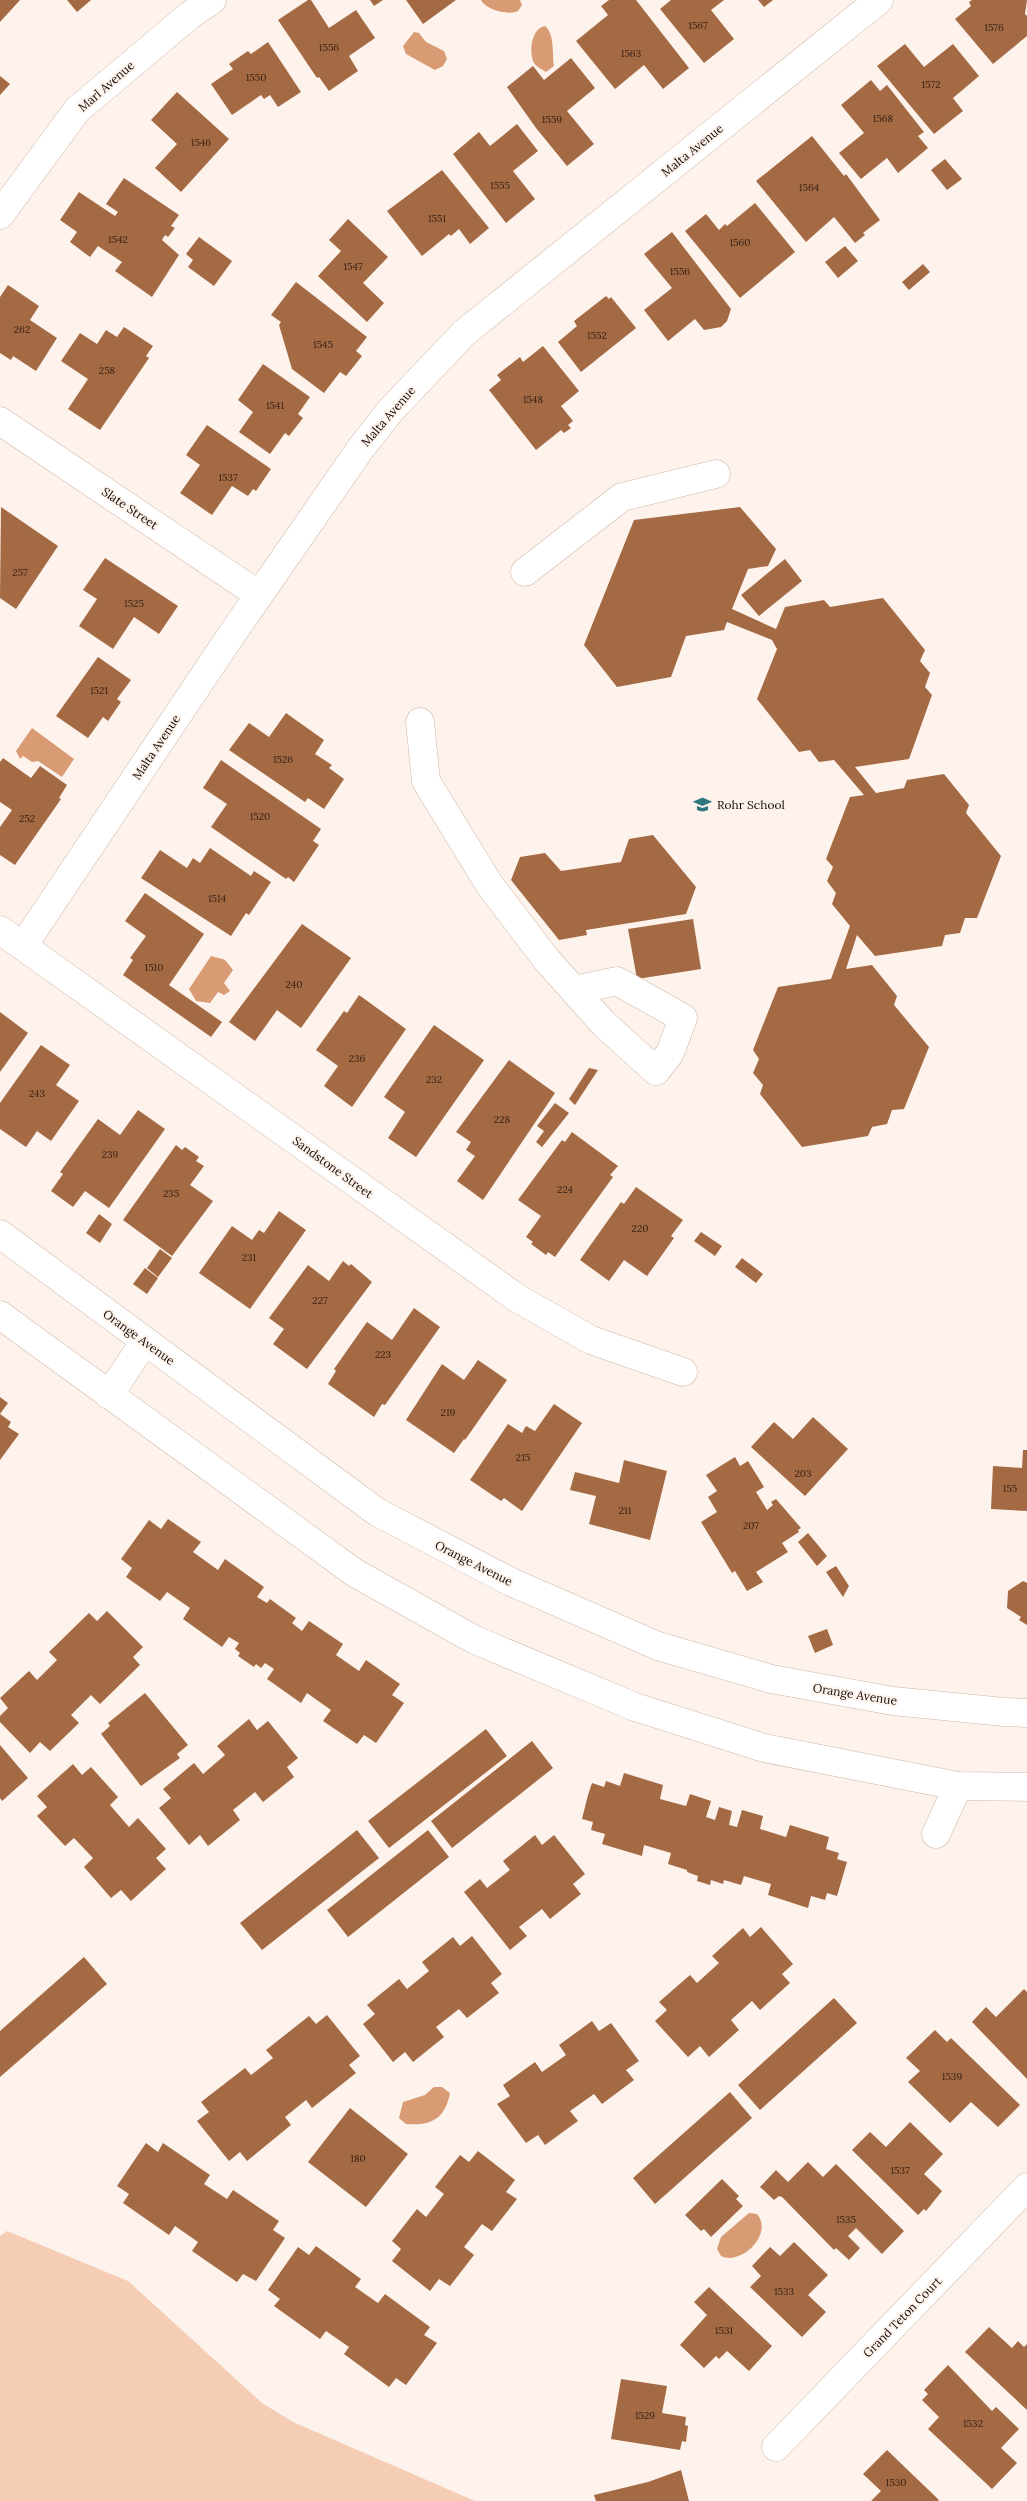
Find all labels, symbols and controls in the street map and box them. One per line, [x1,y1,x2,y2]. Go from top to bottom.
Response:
house number: 1567 [688,19,708,32]
house number: 1576 [984,21,1004,34]
house number: 1556 [319,41,339,54]
house number: 1563 [621,47,642,60]
street label: Marl Avenue [75,57,138,114]
house number: 1550 [246,71,266,84]
house number: 1572 [921,78,941,91]
house number: 1568 [873,112,894,125]
house number: 1559 [542,113,562,126]
street label: Malta Avenue [658,120,726,179]
house number: 1546 [191,136,211,149]
house number: 1555 [490,179,510,192]
house number: 1564 [799,181,820,194]
house number: 1551 [428,212,446,225]
house number: 1542 [108,233,128,246]
house number: 1560 [729,236,751,249]
house number: 1547 [343,260,363,273]
house number: 1556 [670,265,690,278]
house number: 262 [14,323,30,336]
house number: 1552 [587,329,607,342]
house number: 1545 [313,338,333,351]
house number: 258 [99,364,116,377]
street label: Malta Avenue [358,382,419,449]
house number: 1548 [523,393,543,406]
house number: 1541 [266,399,284,412]
house number: 1537 [218,471,238,484]
street label: Slate Street [99,484,161,532]
house number: 257 [12,566,28,579]
house number: 1525 [124,597,144,610]
house number: 1521 [90,684,108,697]
street label: Malta Avenue [129,711,184,782]
house number: 1526 [273,753,293,766]
school or university icon: Rohr School [693,794,713,814]
place label: Rohr School [717,797,785,812]
house number: 1520 [250,810,270,823]
house number: 252 [19,812,35,825]
house number: 1514 [208,892,227,905]
house number: 1510 [145,961,163,974]
house number: 240 [286,978,302,991]
house number: 236 [349,1052,366,1065]
house number: 232 [426,1073,442,1086]
house number: 243 [29,1087,45,1100]
house number: 228 [494,1113,511,1126]
street label: Sandstone Street [290,1133,376,1201]
house number: 239 [102,1148,119,1161]
house number: 224 [557,1183,574,1196]
house number: 235 [163,1187,179,1200]
house number: 220 [632,1222,648,1235]
house number: 231 [242,1251,257,1264]
house number: 227 [312,1294,328,1307]
street label: Orange Avenue [100,1306,178,1368]
house number: 223 [375,1348,392,1361]
house number: 219 [441,1406,456,1419]
house number: 215 [516,1451,530,1464]
house number: 203 [794,1467,812,1480]
house number: 155 [1003,1482,1017,1495]
house number: 211 [619,1504,632,1517]
house number: 207 [743,1519,759,1532]
street label: Orange Avenue [433,1537,516,1589]
street label: Orange Avenue [812,1680,899,1708]
house number: 1539 [942,2070,962,2083]
house number: 180 [350,2152,366,2165]
house number: 1537 [890,2164,910,2177]
house number: 1535 [836,2213,856,2226]
street label: Grand Teton Court [860,2273,945,2360]
house number: 1533 [774,2285,795,2298]
house number: 1531 [715,2324,734,2337]
house number: 1529 [635,2409,655,2422]
house number: 1532 [963,2417,983,2430]
house number: 1530 [886,2476,906,2489]

